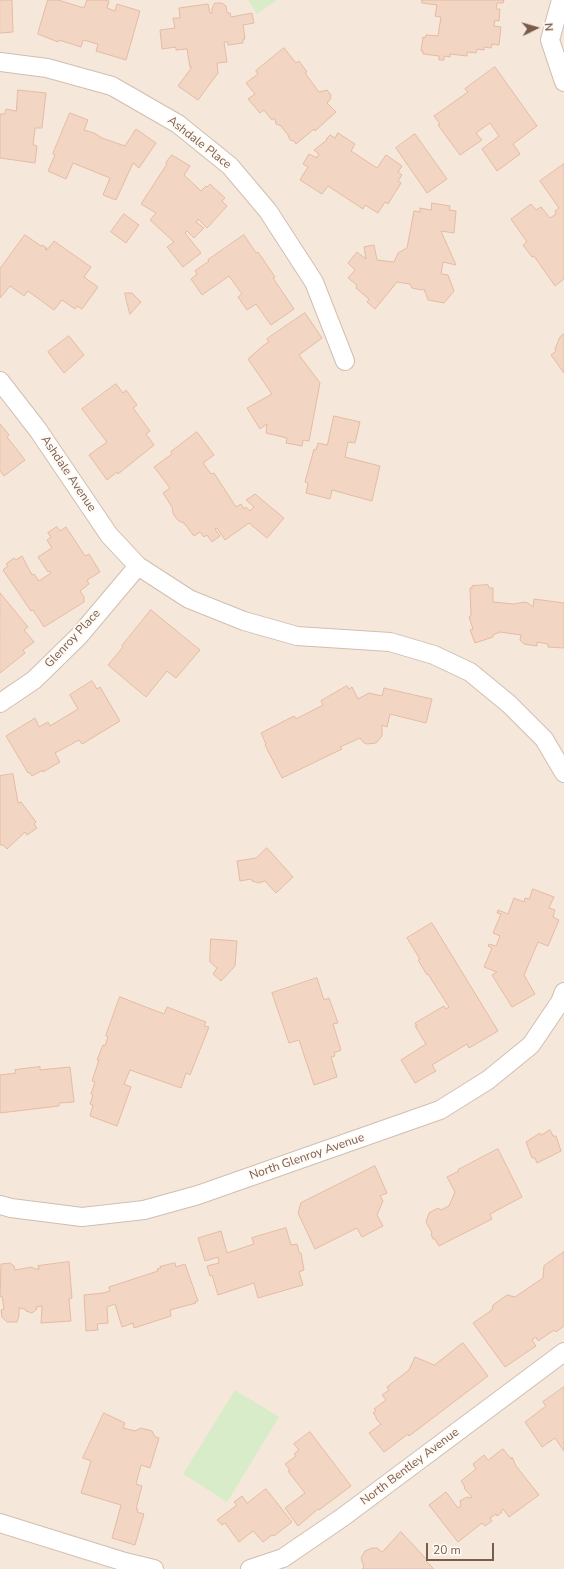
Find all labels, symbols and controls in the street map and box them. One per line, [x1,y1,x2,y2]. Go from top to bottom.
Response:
north arrow [516,8,556,48]
text: N [541,22,556,32]
street label: Ashdale Place [164,114,234,172]
street label: Ashdale Avenue [37,433,99,515]
street label: Glenroy Place [42,607,104,671]
street label: North Glenroy Avenue [248,1131,366,1183]
street label: North Bentley Avenue [358,1425,462,1509]
scale bar [428,1535,496,1561]
text: 20 m [433,1542,461,1558]

